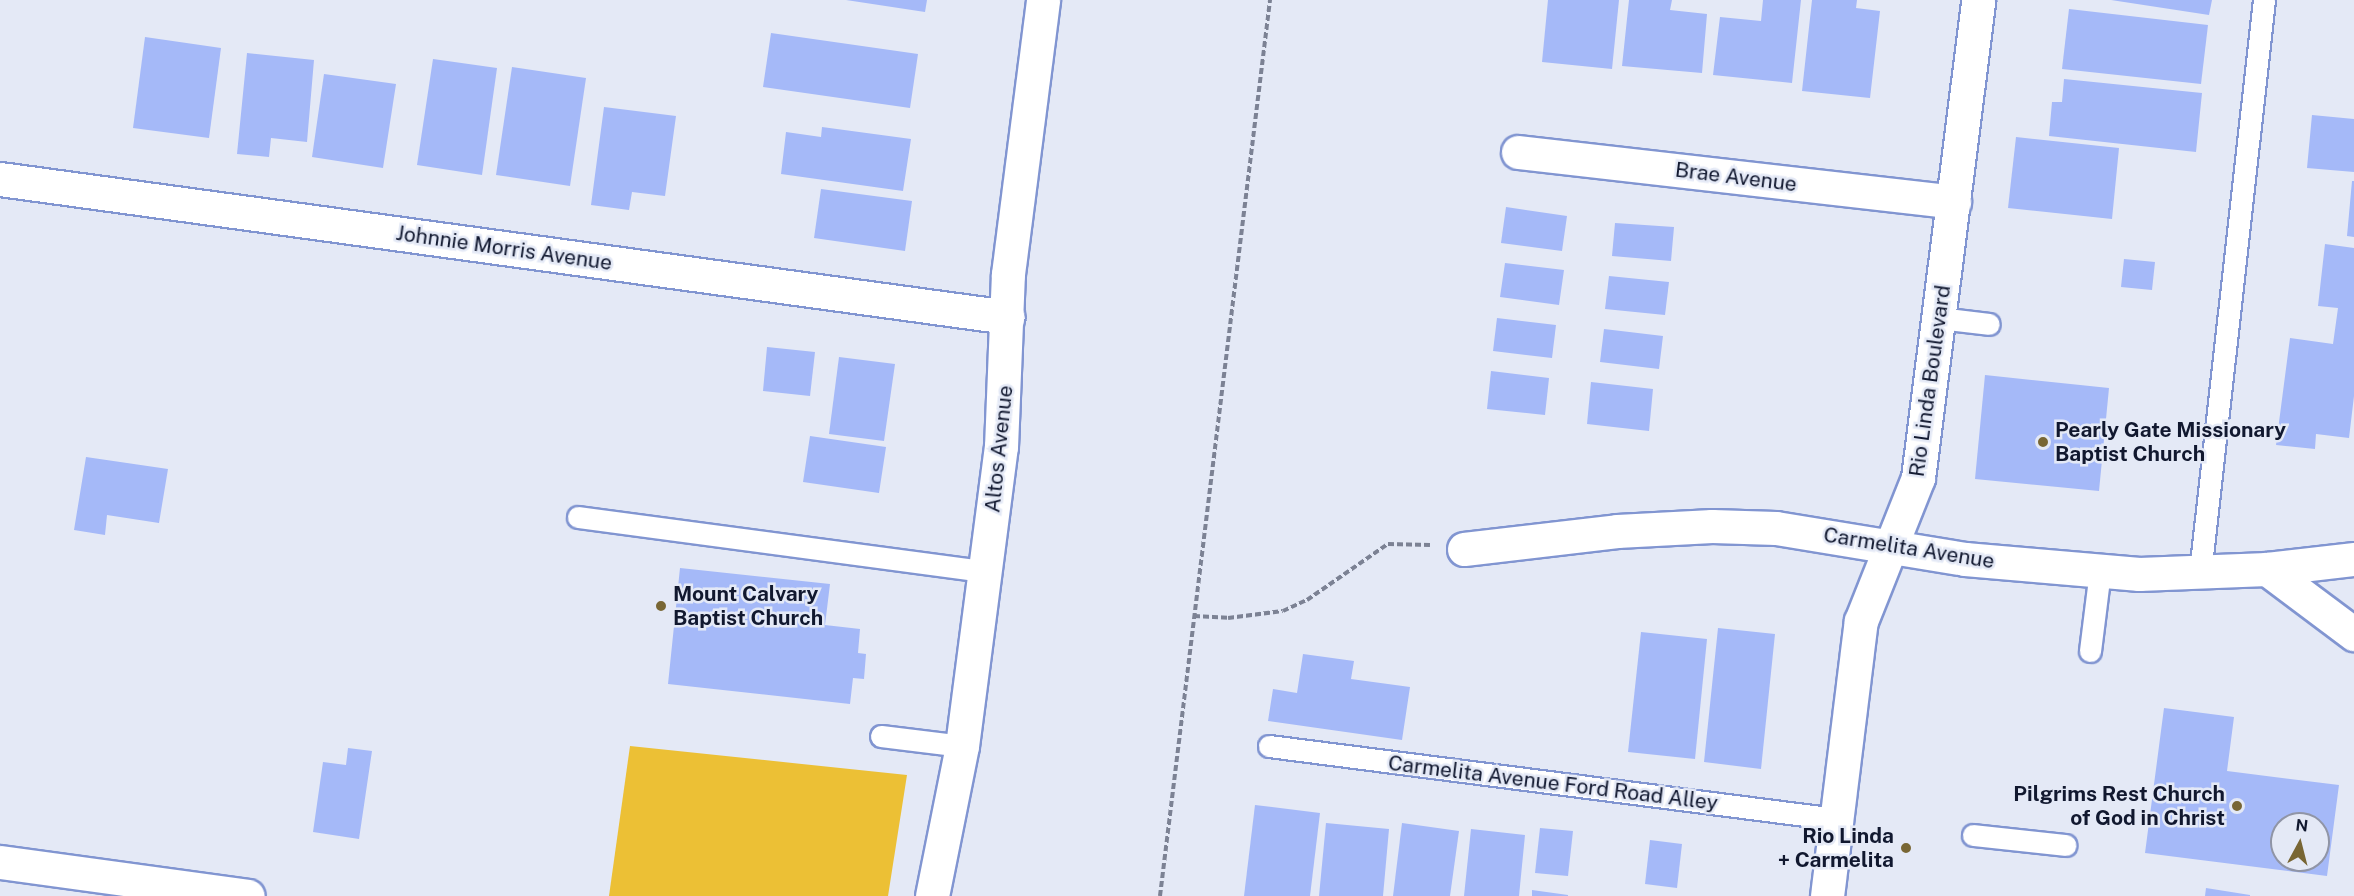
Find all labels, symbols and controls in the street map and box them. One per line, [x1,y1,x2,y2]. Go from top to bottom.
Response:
street label: Brae Avenue [1674,157,1798,197]
street label: Johnnie Morris Avenue [394,220,614,276]
street label: Rio Linda Boulevard [1904,283,1956,479]
street label: Altos Avenue [980,384,1018,514]
place label: Pearly Gate Missionary Baptist Church [2055,417,2286,467]
marker: Pearly Gate Missionary Baptist Church [2036,435,2050,449]
street label: Carmelita Avenue [1822,522,1996,574]
place label: Mount Calvary Baptist Church [673,581,823,631]
marker: Mount Calvary Baptist Church [654,599,668,613]
street label: Carmelita Avenue Ford Road Alley [1387,750,1719,816]
place label: Pilgrims Rest Church of God in Christ [2013,781,2225,831]
marker: Pilgrims Rest Church of God in Christ [2230,799,2244,813]
north arrow [2270,812,2330,872]
text: N [2295,815,2309,836]
place label: Rio Linda + Carmelita [1778,823,1894,873]
marker: Rio Linda + Carmelita [1899,841,1913,855]

